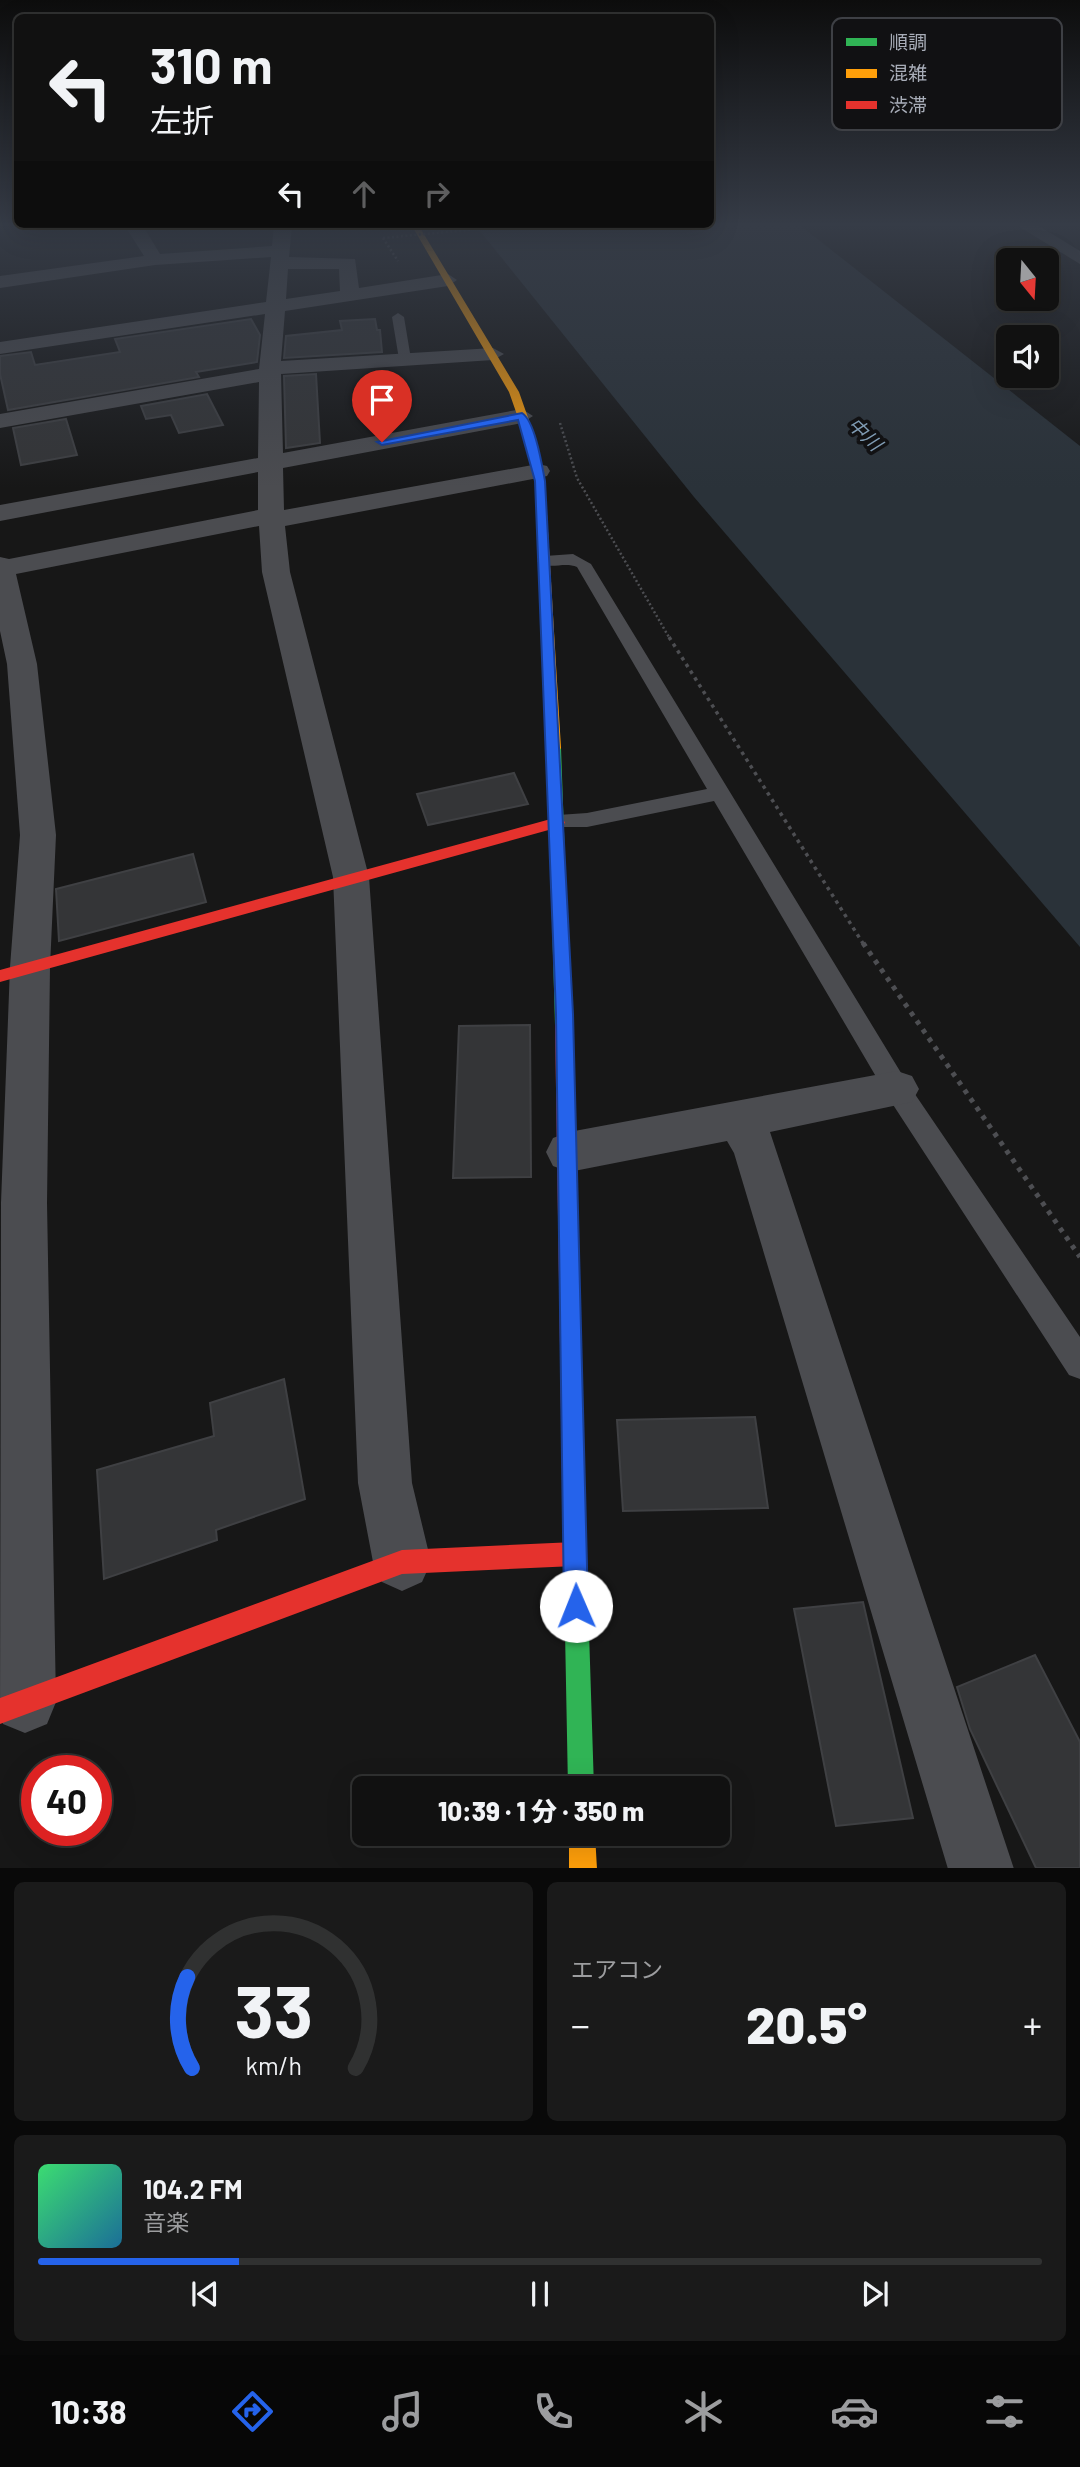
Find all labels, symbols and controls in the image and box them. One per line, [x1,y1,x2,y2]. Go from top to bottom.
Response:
legend [832,18,1062,130]
text: 順調 [889,30,927,53]
text: 310 m [150,35,272,94]
icon: left [35,42,126,133]
text: 混雑 [889,61,927,84]
text: 渋滞 [889,93,927,116]
text: 左折 [150,100,214,138]
icon: left [272,175,310,213]
icon: ahead [345,175,383,213]
icon: right [418,175,456,213]
north arrow [996,248,1059,312]
map controls [996,248,1059,388]
button: sound [996,325,1059,388]
pin [352,370,412,442]
icon: arrive [363,381,401,419]
water label: 中川 [844,412,888,456]
position arrow [539,1569,613,1643]
speed limit sign: 40 [21,1755,112,1846]
text: 10:39 · 1 分 · 350 m [438,1795,644,1826]
text: エアコン [571,1955,663,1983]
text: 33 [234,1965,313,2053]
text: 20.5° [746,1992,867,2054]
text: − [571,2001,590,2047]
text: + [1023,2001,1042,2047]
text: km/h [245,2049,302,2079]
text: 104.2 FM [143,2173,243,2204]
text: 音楽 [143,2208,189,2236]
icon: previous [186,2275,224,2313]
icon: pause [521,2275,559,2313]
icon: next [856,2275,894,2313]
icon: directions [228,2387,277,2436]
icon: music [378,2387,427,2436]
icon: phone [529,2387,578,2436]
icon: climate [679,2387,728,2436]
icon: car [830,2387,879,2436]
icon: filters [980,2387,1029,2436]
text: 10:38 [51,2392,127,2430]

